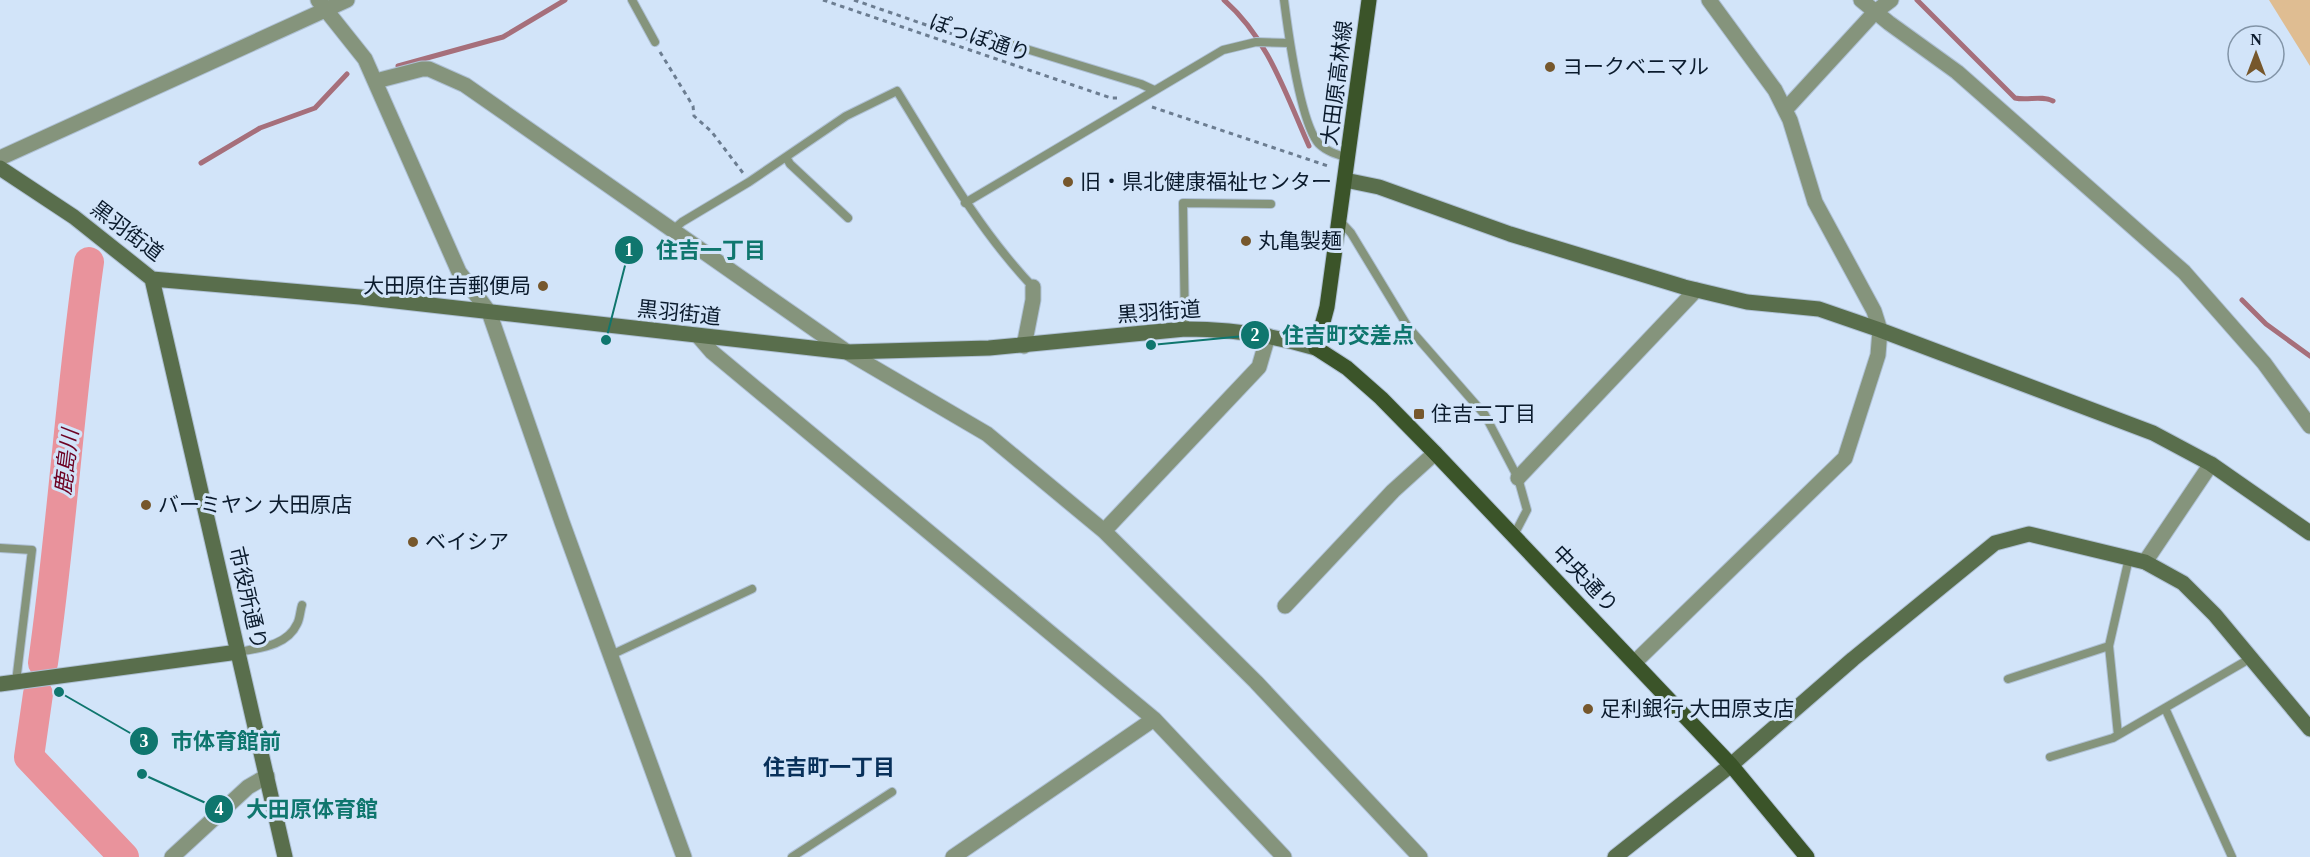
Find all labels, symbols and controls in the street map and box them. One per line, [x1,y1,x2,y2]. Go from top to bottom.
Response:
street label: ぽっぽ通り [926,10,1034,66]
street label: 大田原高林線 [1317,19,1357,147]
north arrow [2226,24,2286,84]
text: N [2250,31,2262,48]
place label: ヨークベニマル [1562,55,1709,79]
marker: ヨークベニマル [1543,60,1557,74]
place label: 旧・県北健康福祉センター [1080,170,1332,194]
marker: 旧・県北健康福祉センター [1061,175,1075,189]
street label: 黒羽街道 [86,196,168,266]
place label: 丸亀製麺 [1258,229,1342,253]
callout: 住吉一丁目 [614,230,778,270]
marker: 丸亀製麺 [1239,234,1253,248]
text: 住吉一丁目 [656,238,766,263]
text: 1 [625,240,634,260]
place label: 大田原住吉郵便局 [363,274,531,298]
marker: 大田原住吉郵便局 [536,279,550,293]
street label: 黒羽街道 [636,297,722,329]
street label: 黒羽街道 [1116,297,1202,327]
callout: 住吉町交差点 [1240,315,1426,355]
text: 住吉町交差点 [1282,323,1414,348]
text: 2 [1251,325,1260,345]
place label: 住吉二丁目 [1431,402,1536,426]
marker: 住吉二丁目 [1412,407,1426,421]
water label: 鹿島川 [50,426,83,496]
place label: バーミヤン 大田原店 [158,493,352,517]
marker: バーミヤン 大田原店 [139,498,153,512]
place label: ベイシア [425,530,509,554]
marker: ベイシア [406,535,420,549]
street label: 中央通り [1547,540,1623,618]
street label: 市役所通り [224,544,272,652]
place label: 足利銀行 大田原支店 [1600,697,1794,721]
marker: 足利銀行 大田原支店 [1581,702,1595,716]
callout: 市体育館前 [129,721,293,761]
text: 市体育館前 [171,729,281,754]
text: 3 [140,731,149,751]
district label: 住吉町一丁目 [763,755,895,780]
callout: 大田原体育館 [204,789,390,829]
text: 大田原体育館 [246,797,378,822]
text: 4 [215,799,224,819]

